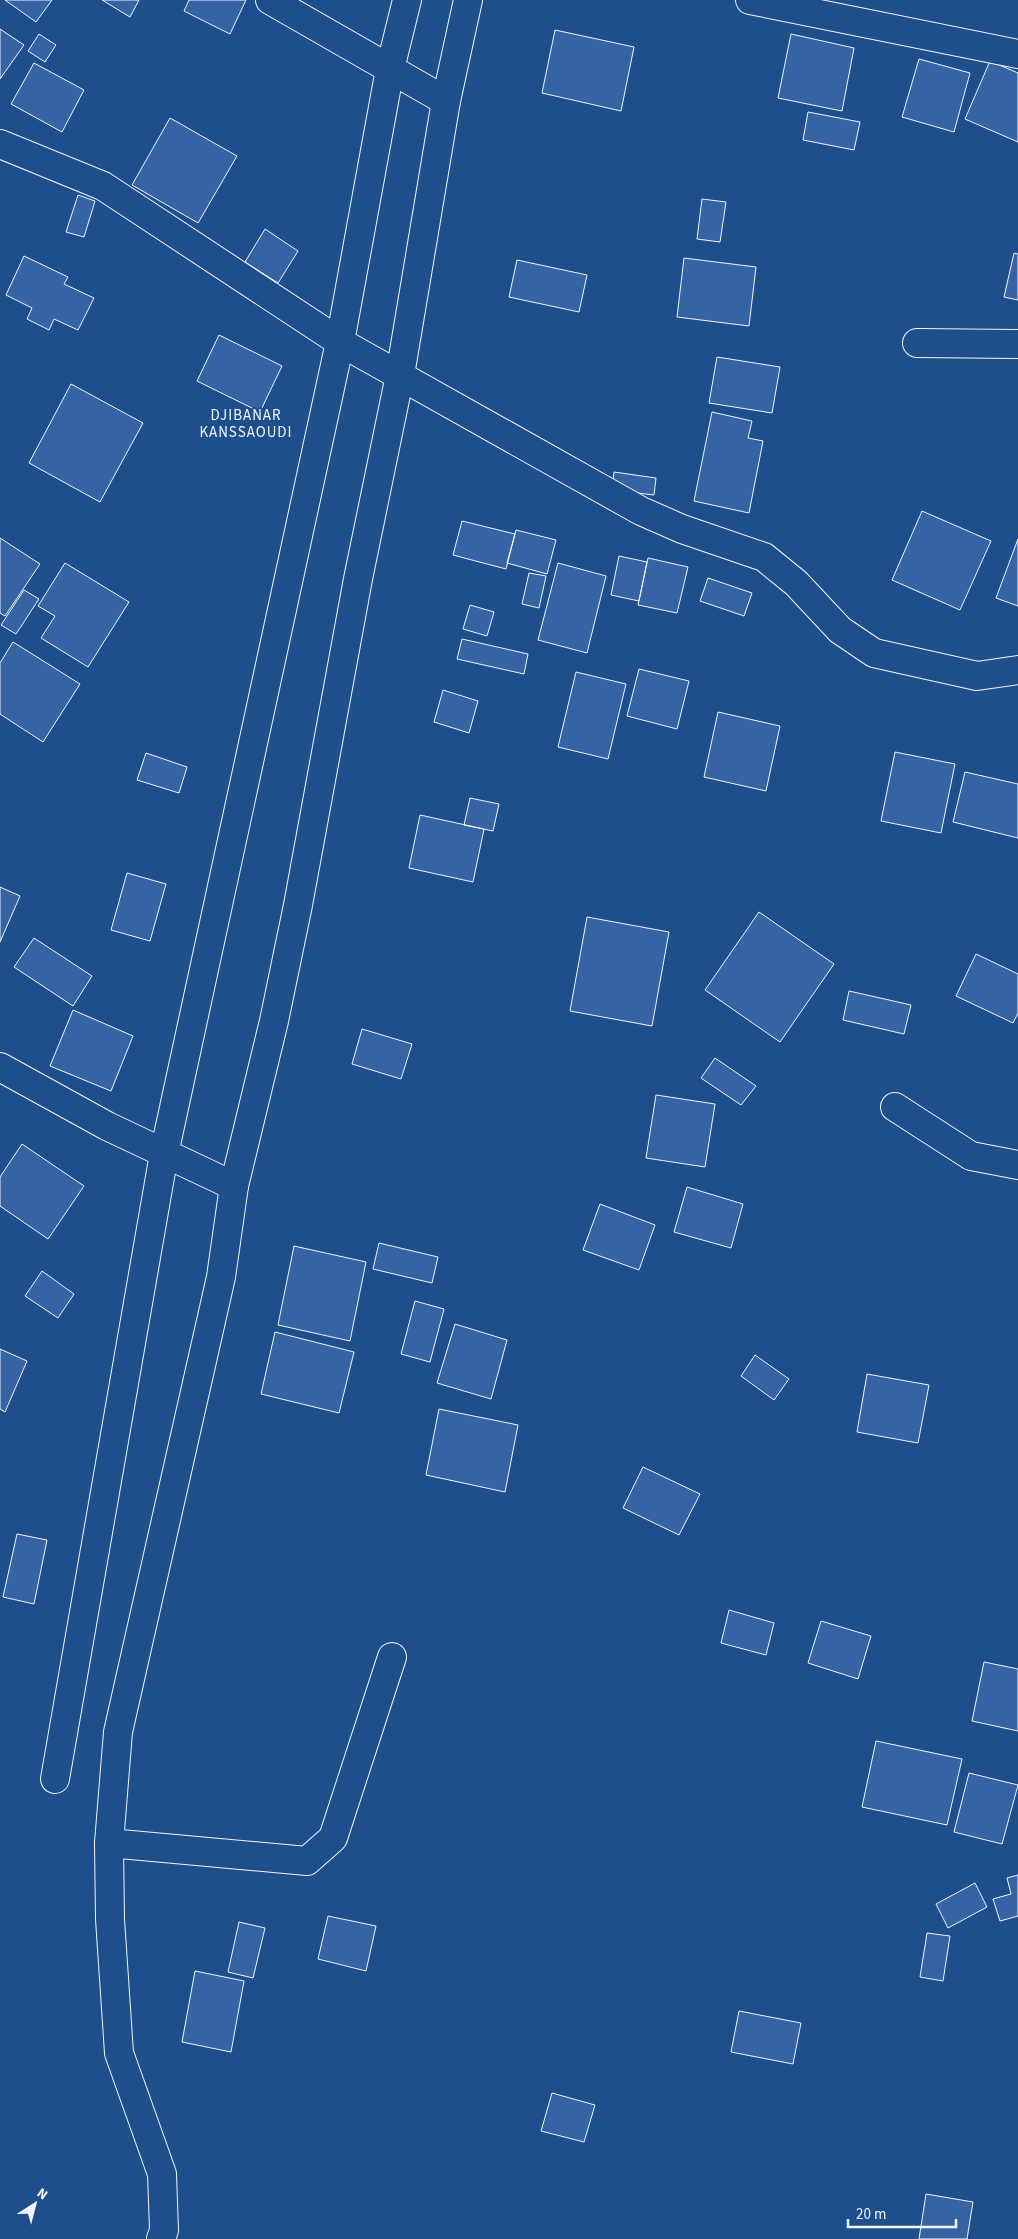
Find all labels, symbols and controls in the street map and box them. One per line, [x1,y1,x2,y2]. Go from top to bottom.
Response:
district label: DJIBANAR KANSSAOUDI [199,405,293,443]
north arrow [10,2179,60,2229]
text: N [32,2183,52,2205]
scale bar [848,2196,956,2228]
text: 20 m [856,2204,886,2225]

